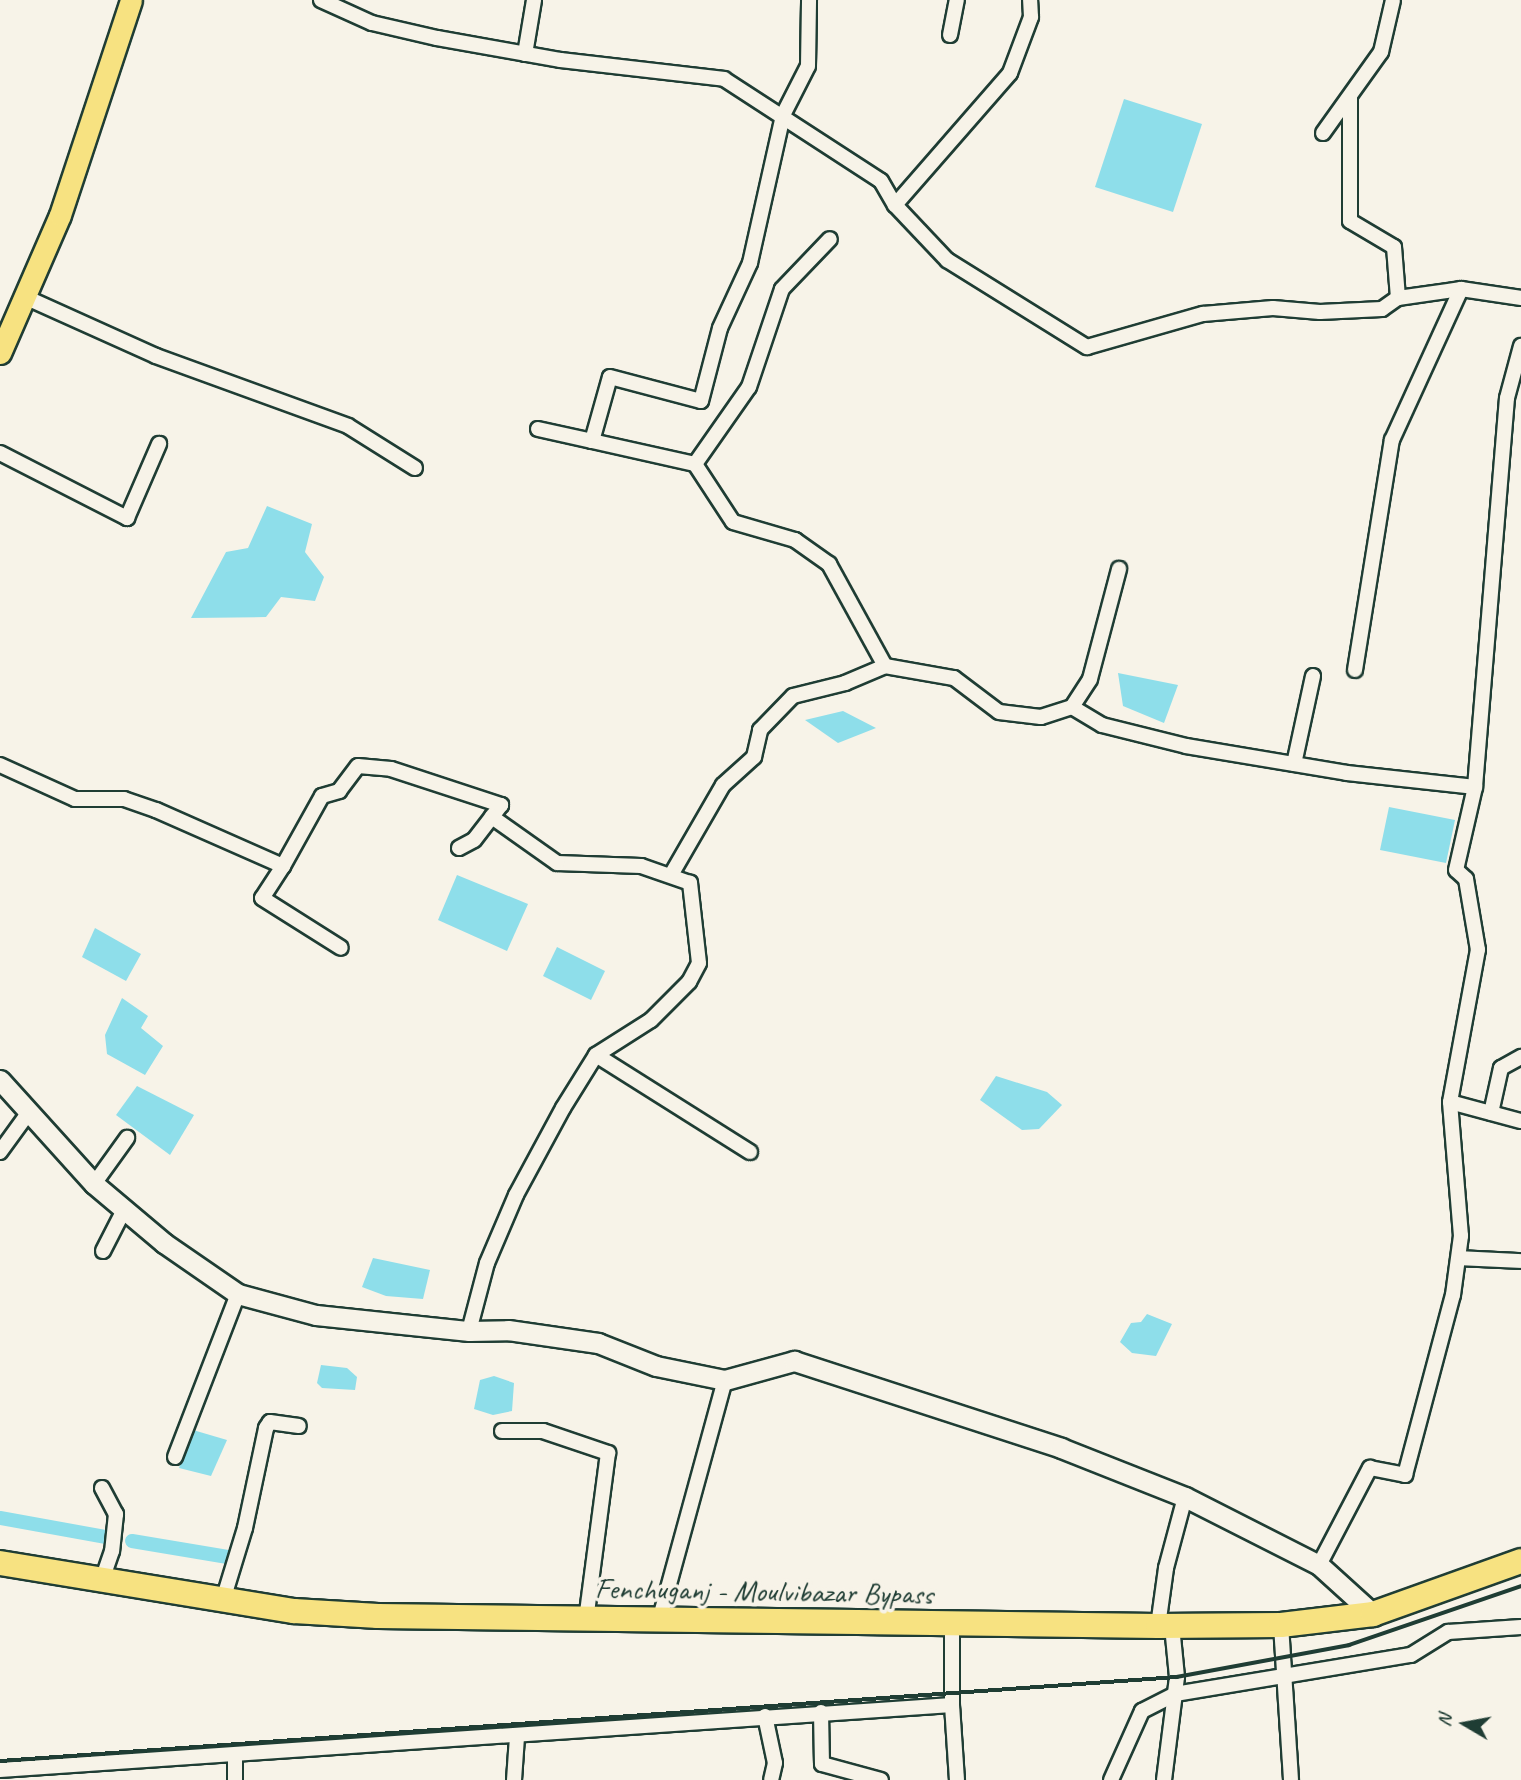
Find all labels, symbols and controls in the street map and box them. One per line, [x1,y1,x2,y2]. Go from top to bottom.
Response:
street label: Fenchuganj - Moulvibazar Bypass [594,1570,934,1612]
north arrow [1430,1689,1500,1759]
text: N [1431,1712,1457,1728]

